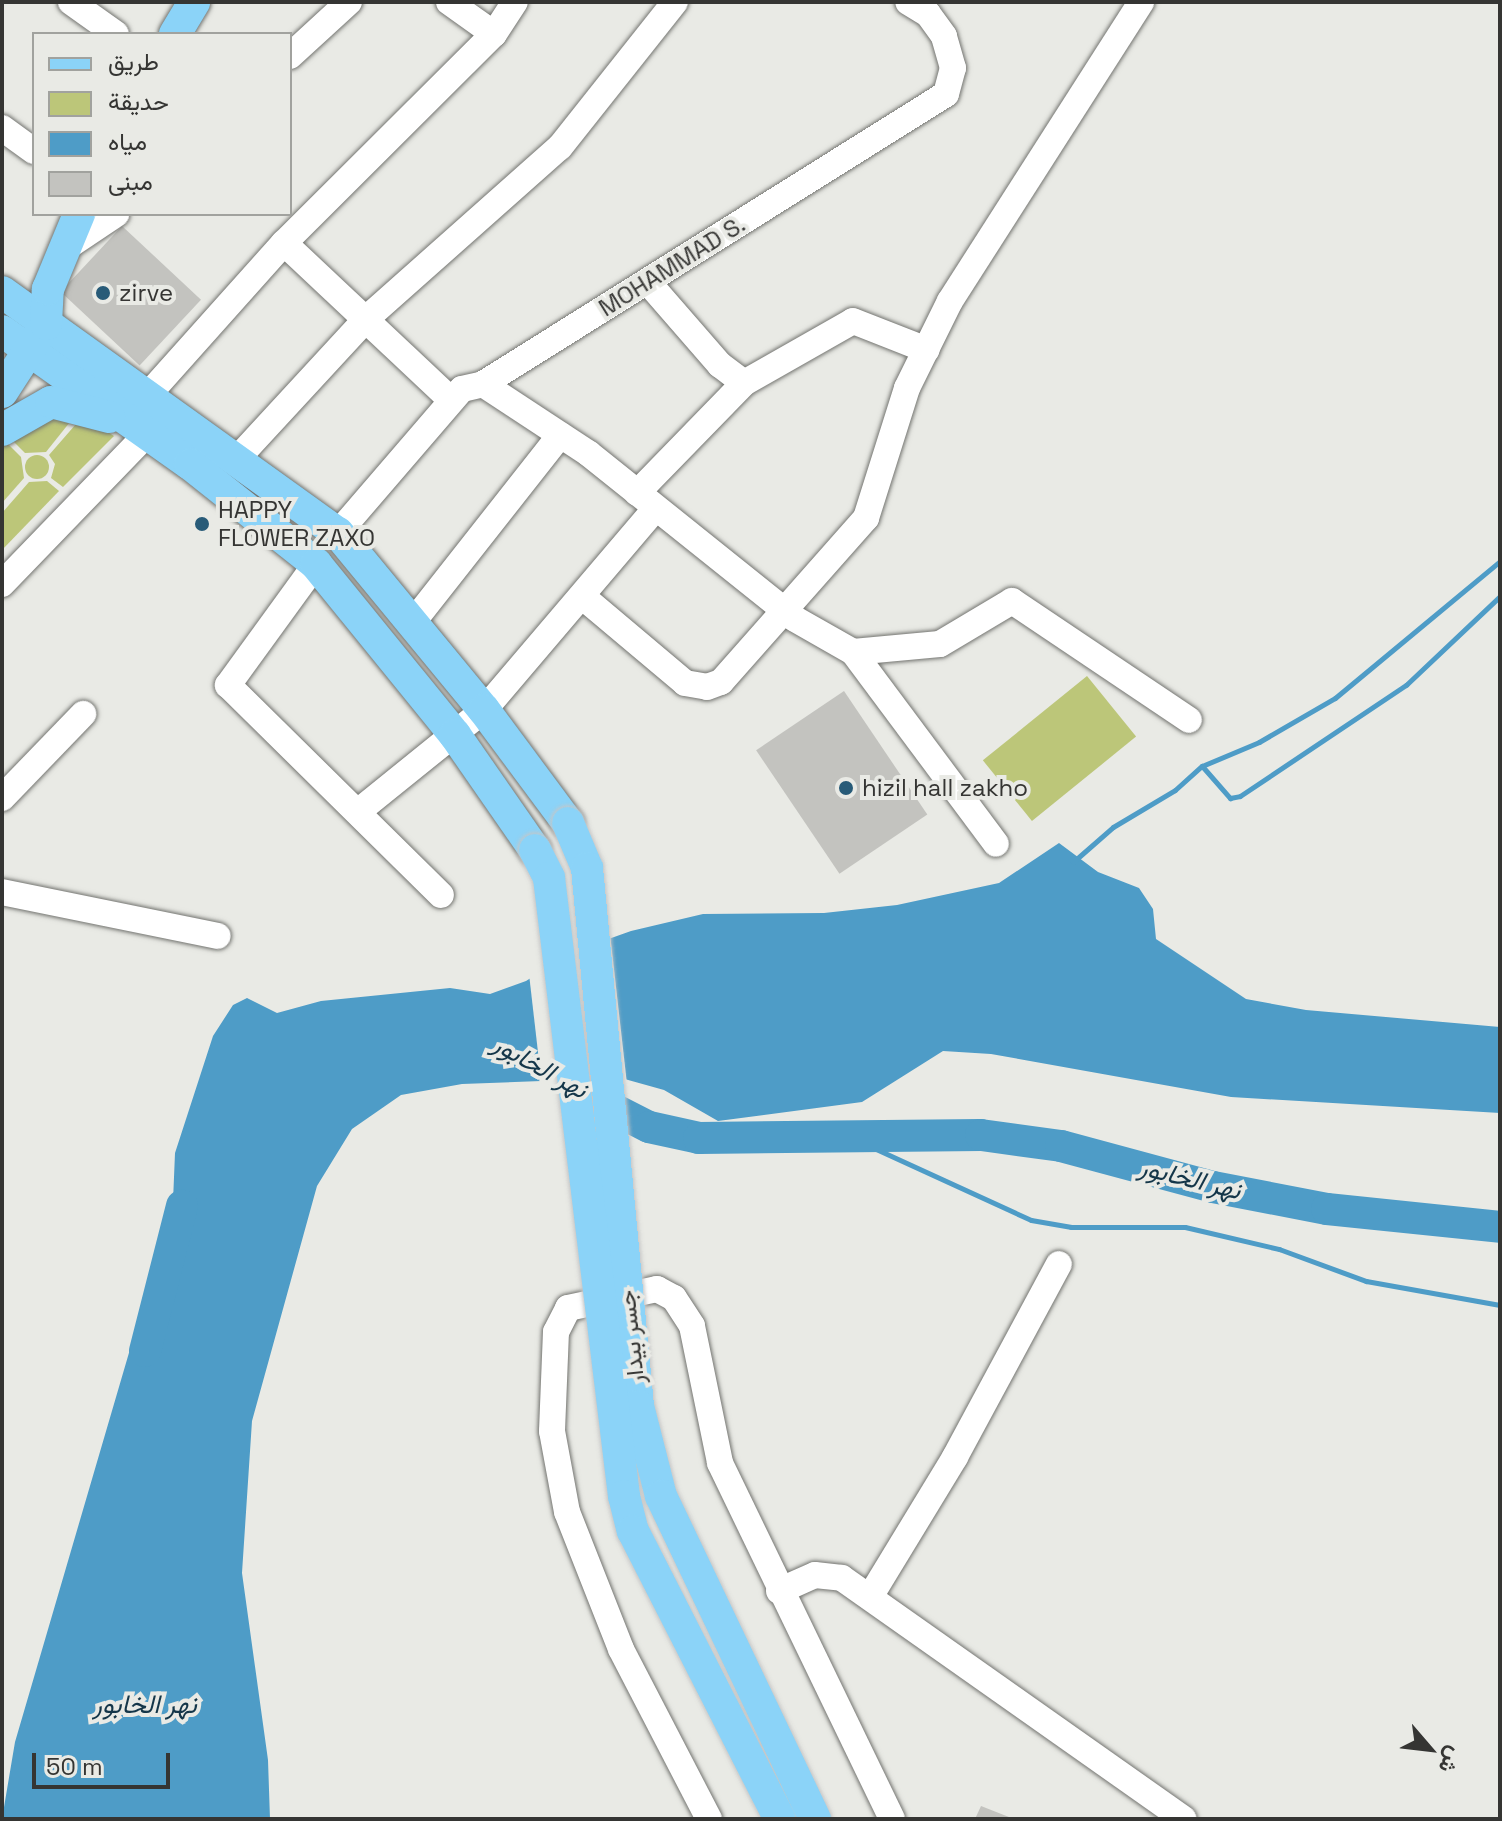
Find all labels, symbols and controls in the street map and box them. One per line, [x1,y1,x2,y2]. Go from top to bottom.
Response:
legend [32,32,292,216]
text: طريق [108,46,159,77]
text: حديقة [108,86,169,117]
text: مياه [108,126,147,157]
text: مبنى [108,166,153,197]
street label: MOHAMMAD S. [593,209,751,323]
place label: zirve [119,279,173,307]
marker: zirve [94,284,112,302]
place label: HAPPY FLOWER ZAXO [218,496,375,552]
marker: HAPPY FLOWER ZAXO [193,515,211,533]
place label: hizil hall zakho [862,774,1028,802]
marker: hizil hall zakho [837,779,855,797]
water label: نهر الخابور [487,1028,593,1106]
water label: نهر الخابور [1136,1151,1244,1207]
street label: جسر بيدار [612,1289,650,1385]
water label: نهر الخابور [93,1689,197,1721]
north arrow [1390,1709,1470,1789]
scale bar [36,1737,174,1787]
text: ش [1433,1742,1470,1779]
text: 50 m [46,1751,103,1782]

